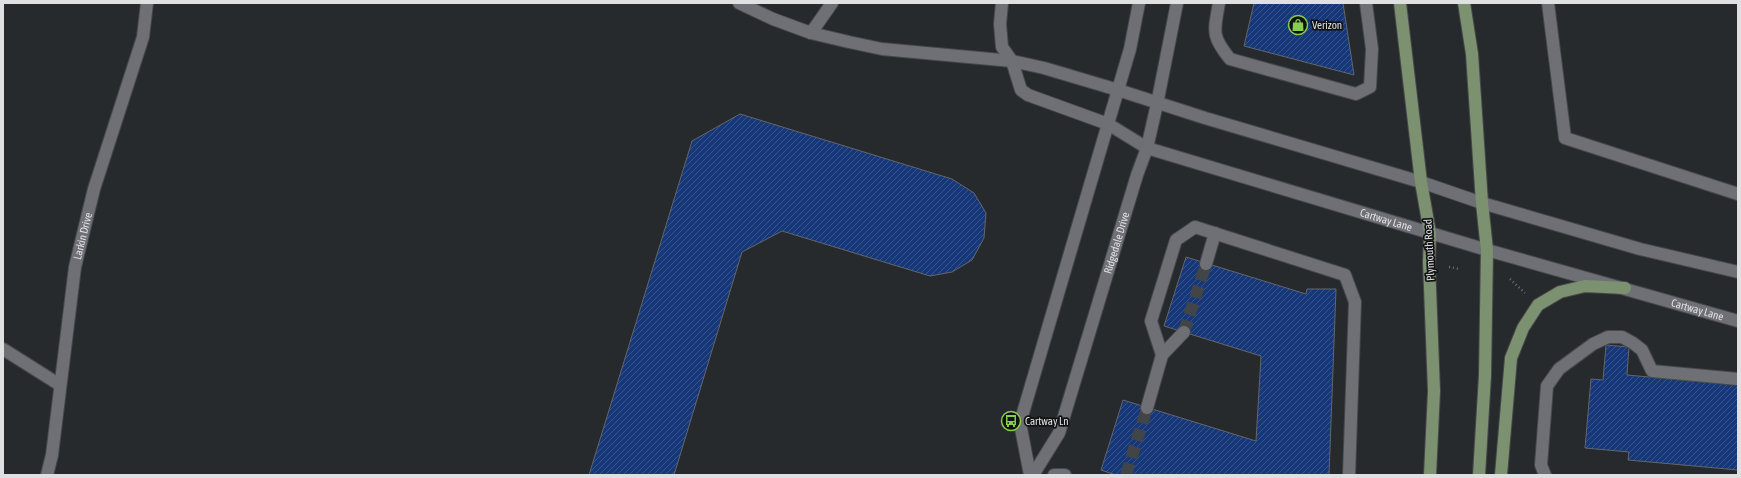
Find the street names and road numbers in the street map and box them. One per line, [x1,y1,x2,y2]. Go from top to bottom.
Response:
street label: Cartway Lane [1359,206,1414,233]
street label: Larkin Drive [71,211,94,261]
street label: Ridgedale Drive [1102,211,1131,275]
street label: Plymouth Road [1421,219,1437,281]
street label: Cartway Lane [1670,296,1725,323]

